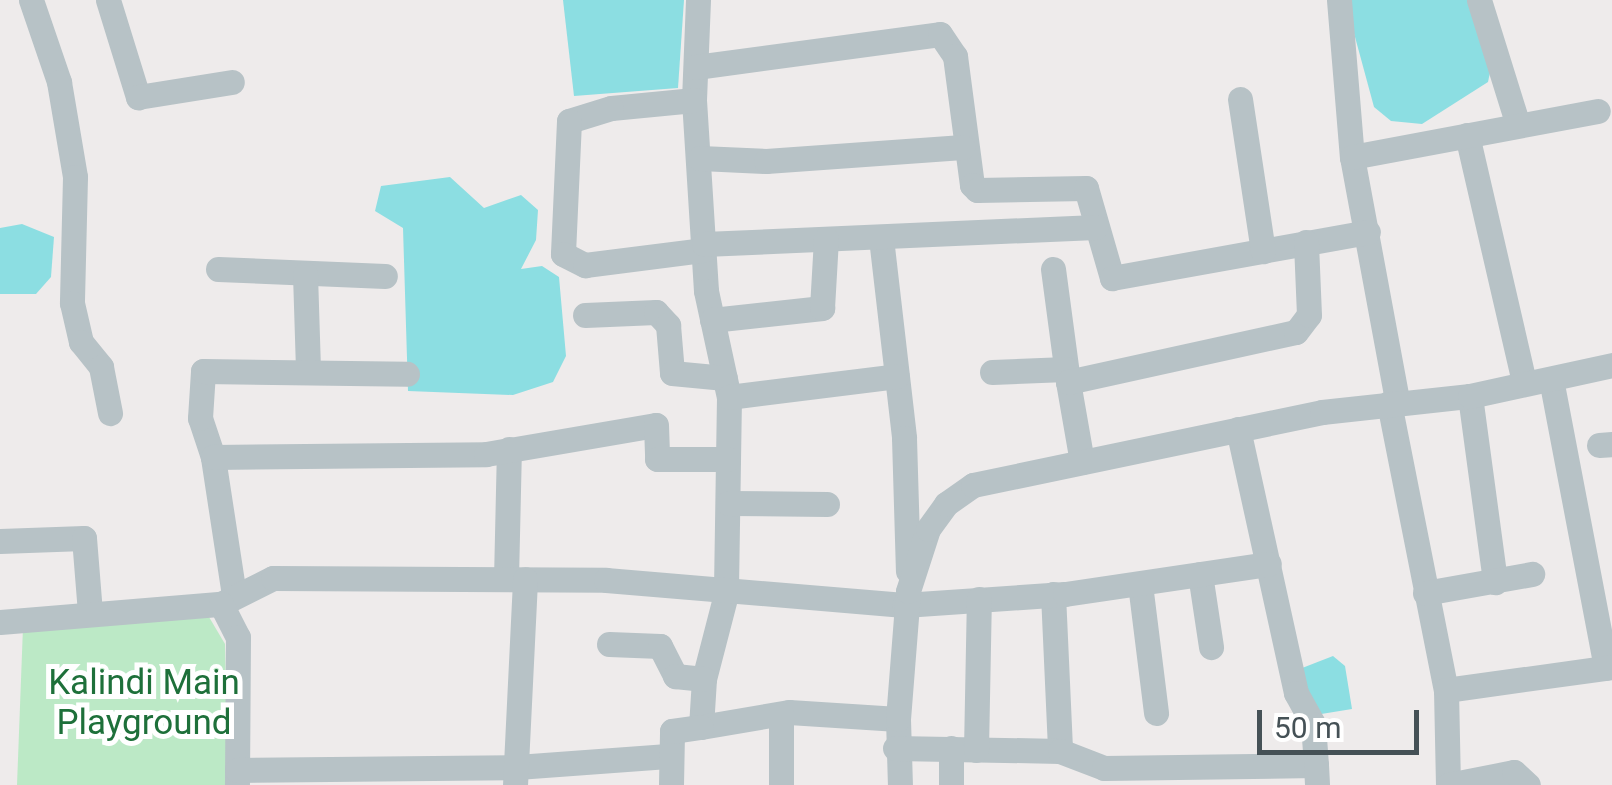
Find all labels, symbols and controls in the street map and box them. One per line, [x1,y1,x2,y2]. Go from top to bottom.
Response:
park label: Kalindi Main Playground [48,662,240,744]
scale bar [1262,690,1424,752]
text: 50 m [1274,710,1341,745]

